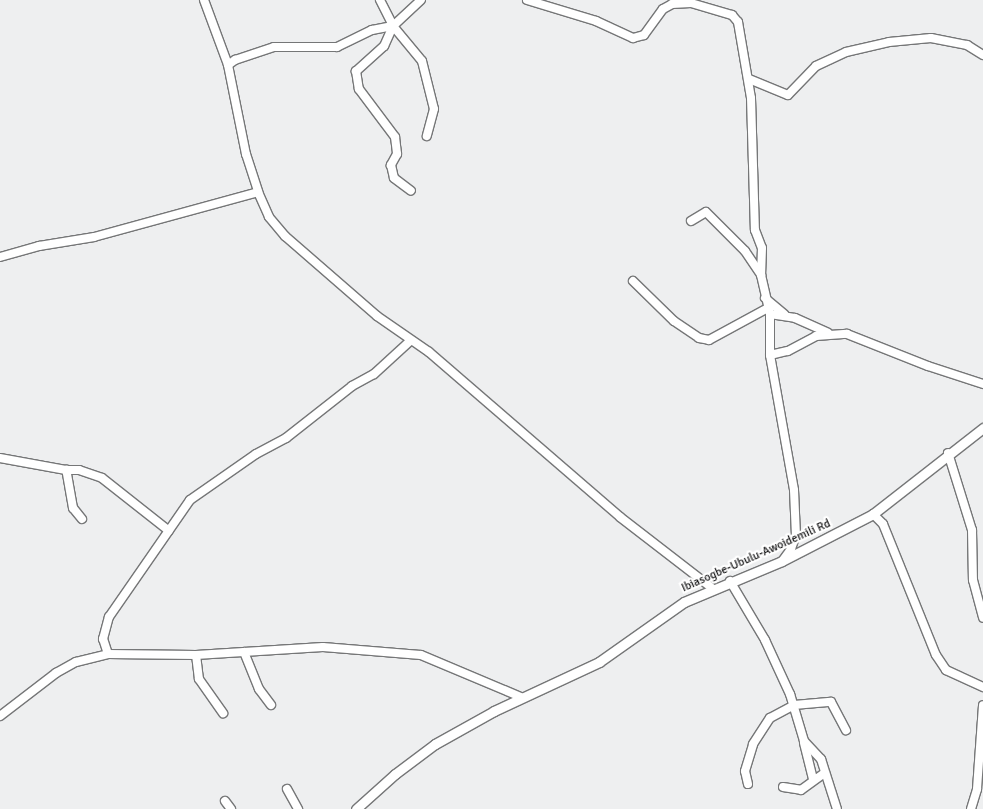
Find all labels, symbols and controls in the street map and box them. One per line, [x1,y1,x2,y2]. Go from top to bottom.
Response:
street label: Ibiasogbe-Ubulu-Awoidemili Rd [679,517,833,595]

